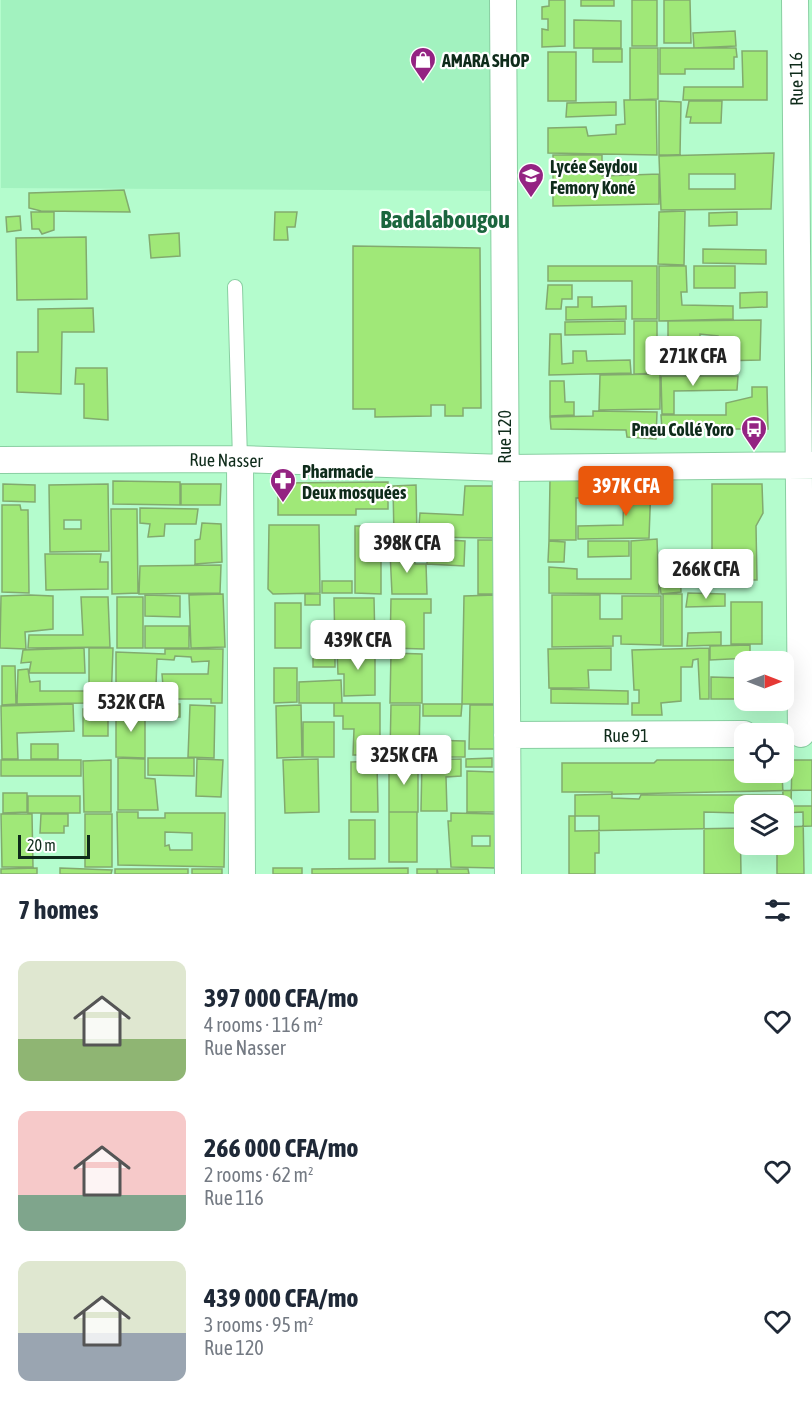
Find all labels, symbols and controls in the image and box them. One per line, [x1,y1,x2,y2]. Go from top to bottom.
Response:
shop icon: AMARA SHOP [408,45,438,83]
place label: AMARA SHOP [441,50,530,71]
street label: Rue 116 [785,52,807,106]
place label: Lycée Seydou Femory Koné [550,156,638,198]
school or university icon: Lycée Seydou Femory Koné [516,161,546,199]
district label: Badalabougou [380,206,510,233]
pin: 271K CFA [631,336,755,387]
text: 271K CFA [659,344,727,367]
street label: Rue 120 [494,410,515,464]
bus stop icon: Pneu Collé Yoro [739,414,769,452]
place label: Pneu Collé Yoro [631,419,734,440]
street label: Rue Nasser [189,449,264,471]
place label: Pharmacie Deux mosquées [302,461,407,503]
pharmacy icon: Pharmacie Deux mosquées [268,466,298,504]
pin: 397K CFA [564,466,688,517]
text: 397K CFA [592,474,660,497]
pin: 398K CFA [345,523,469,574]
text: 398K CFA [373,531,441,554]
pin: 266K CFA [644,549,768,600]
text: 266K CFA [672,557,740,580]
pin: 439K CFA [296,620,420,671]
text: 439K CFA [324,628,392,651]
north arrow [734,651,794,711]
map controls [734,651,794,855]
pin: 532K CFA [69,682,193,733]
text: 532K CFA [97,690,165,713]
button: locate [734,723,794,783]
street label: Rue 91 [603,725,649,746]
pin: 325K CFA [342,735,466,786]
text: 325K CFA [370,743,438,766]
button: layers [734,795,794,855]
scale bar [18,832,90,860]
text: 20 m [27,836,56,854]
icon: filters [761,894,794,927]
text: 7 homes [18,895,98,925]
text: 397 000 CFA/mo [204,983,359,1013]
icon: home [66,985,138,1057]
icon: heart [761,1005,794,1038]
text: 4 rooms · 116 m² [204,1013,323,1036]
text: Rue Nasser [204,1036,286,1059]
text: 266 000 CFA/mo [204,1133,359,1163]
icon: home [66,1135,138,1207]
icon: heart [761,1155,794,1188]
text: 2 rooms · 62 m² [204,1163,314,1186]
text: Rue 116 [204,1186,264,1209]
text: 439 000 CFA/mo [204,1283,359,1313]
icon: home [66,1285,138,1357]
icon: heart [761,1305,794,1338]
text: 3 rooms · 95 m² [204,1313,314,1336]
text: Rue 120 [204,1336,264,1359]

